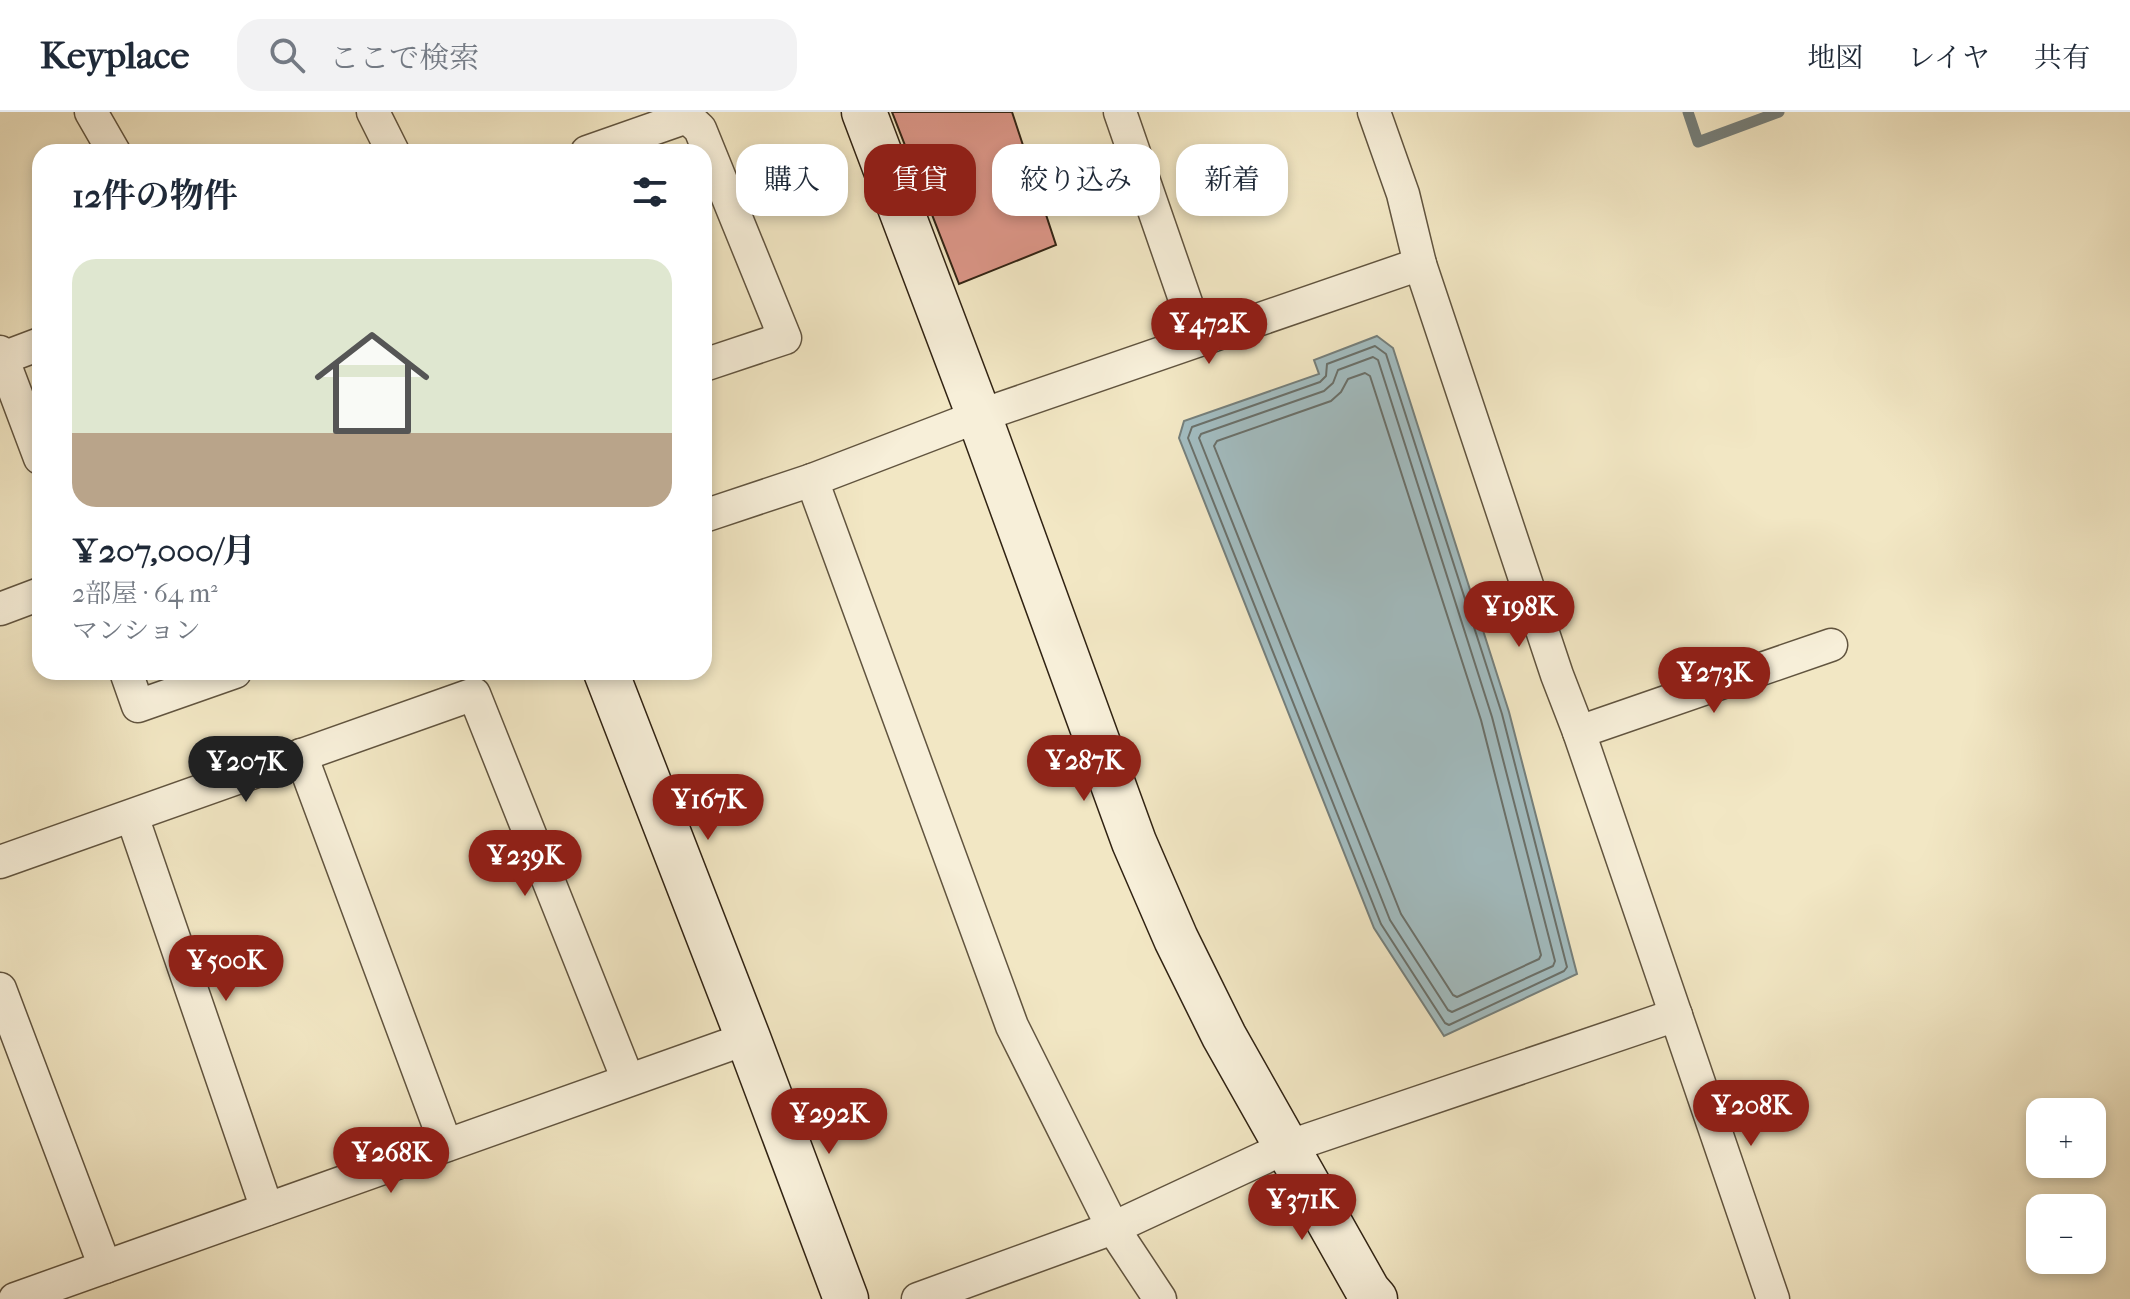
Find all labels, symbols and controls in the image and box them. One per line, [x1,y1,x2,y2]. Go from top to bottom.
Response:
search box [237,19,797,91]
text: Keyplace [40,33,189,78]
icon: search [265,33,309,77]
text: ここで検索 [329,41,479,76]
text: 地図 [1807,41,1863,74]
text: レイヤ [1907,41,1990,74]
text: 共有 [2034,41,2090,74]
chip: 購入 [736,144,848,216]
chip: 賃貸 [864,144,976,216]
chip: 絞り込み [992,144,1160,216]
chip: 新着 [1176,144,1288,216]
icon: filters [628,170,672,214]
text: 12件の物件 [72,176,238,216]
pin: ¥472K [1153,298,1265,366]
text: ¥472K [1169,308,1249,339]
icon: home [300,311,444,455]
text: ¥207,000/月 [72,531,256,571]
text: 2部屋 · 64 m² [72,578,218,609]
pin: ¥198K [1463,581,1575,649]
text: ¥198K [1481,591,1557,622]
text: マンション [72,615,201,646]
pin: ¥273K [1658,647,1770,715]
text: ¥273K [1676,657,1752,688]
pin: ¥287K [1028,735,1140,803]
pin: ¥207K [190,736,302,804]
text: ¥287K [1045,745,1123,776]
text: ¥207K [206,746,286,777]
pin: ¥167K [652,774,764,842]
text: ¥167K [671,784,745,815]
pin: ¥239K [469,830,581,898]
text: ¥239K [487,840,563,871]
pin: ¥500K [170,935,282,1003]
text: ¥500K [187,945,265,976]
pin: ¥208K [1695,1080,1807,1148]
pin: ¥292K [773,1088,885,1156]
text: ¥208K [1711,1090,1791,1121]
text: ¥292K [789,1098,869,1129]
map controls [2026,1098,2106,1274]
button: + [2026,1098,2106,1178]
pin: ¥268K [335,1127,447,1195]
text: ¥268K [351,1137,431,1168]
pin: ¥371K [1246,1174,1358,1242]
text: ¥371K [1266,1184,1338,1215]
button: − [2026,1194,2106,1274]

